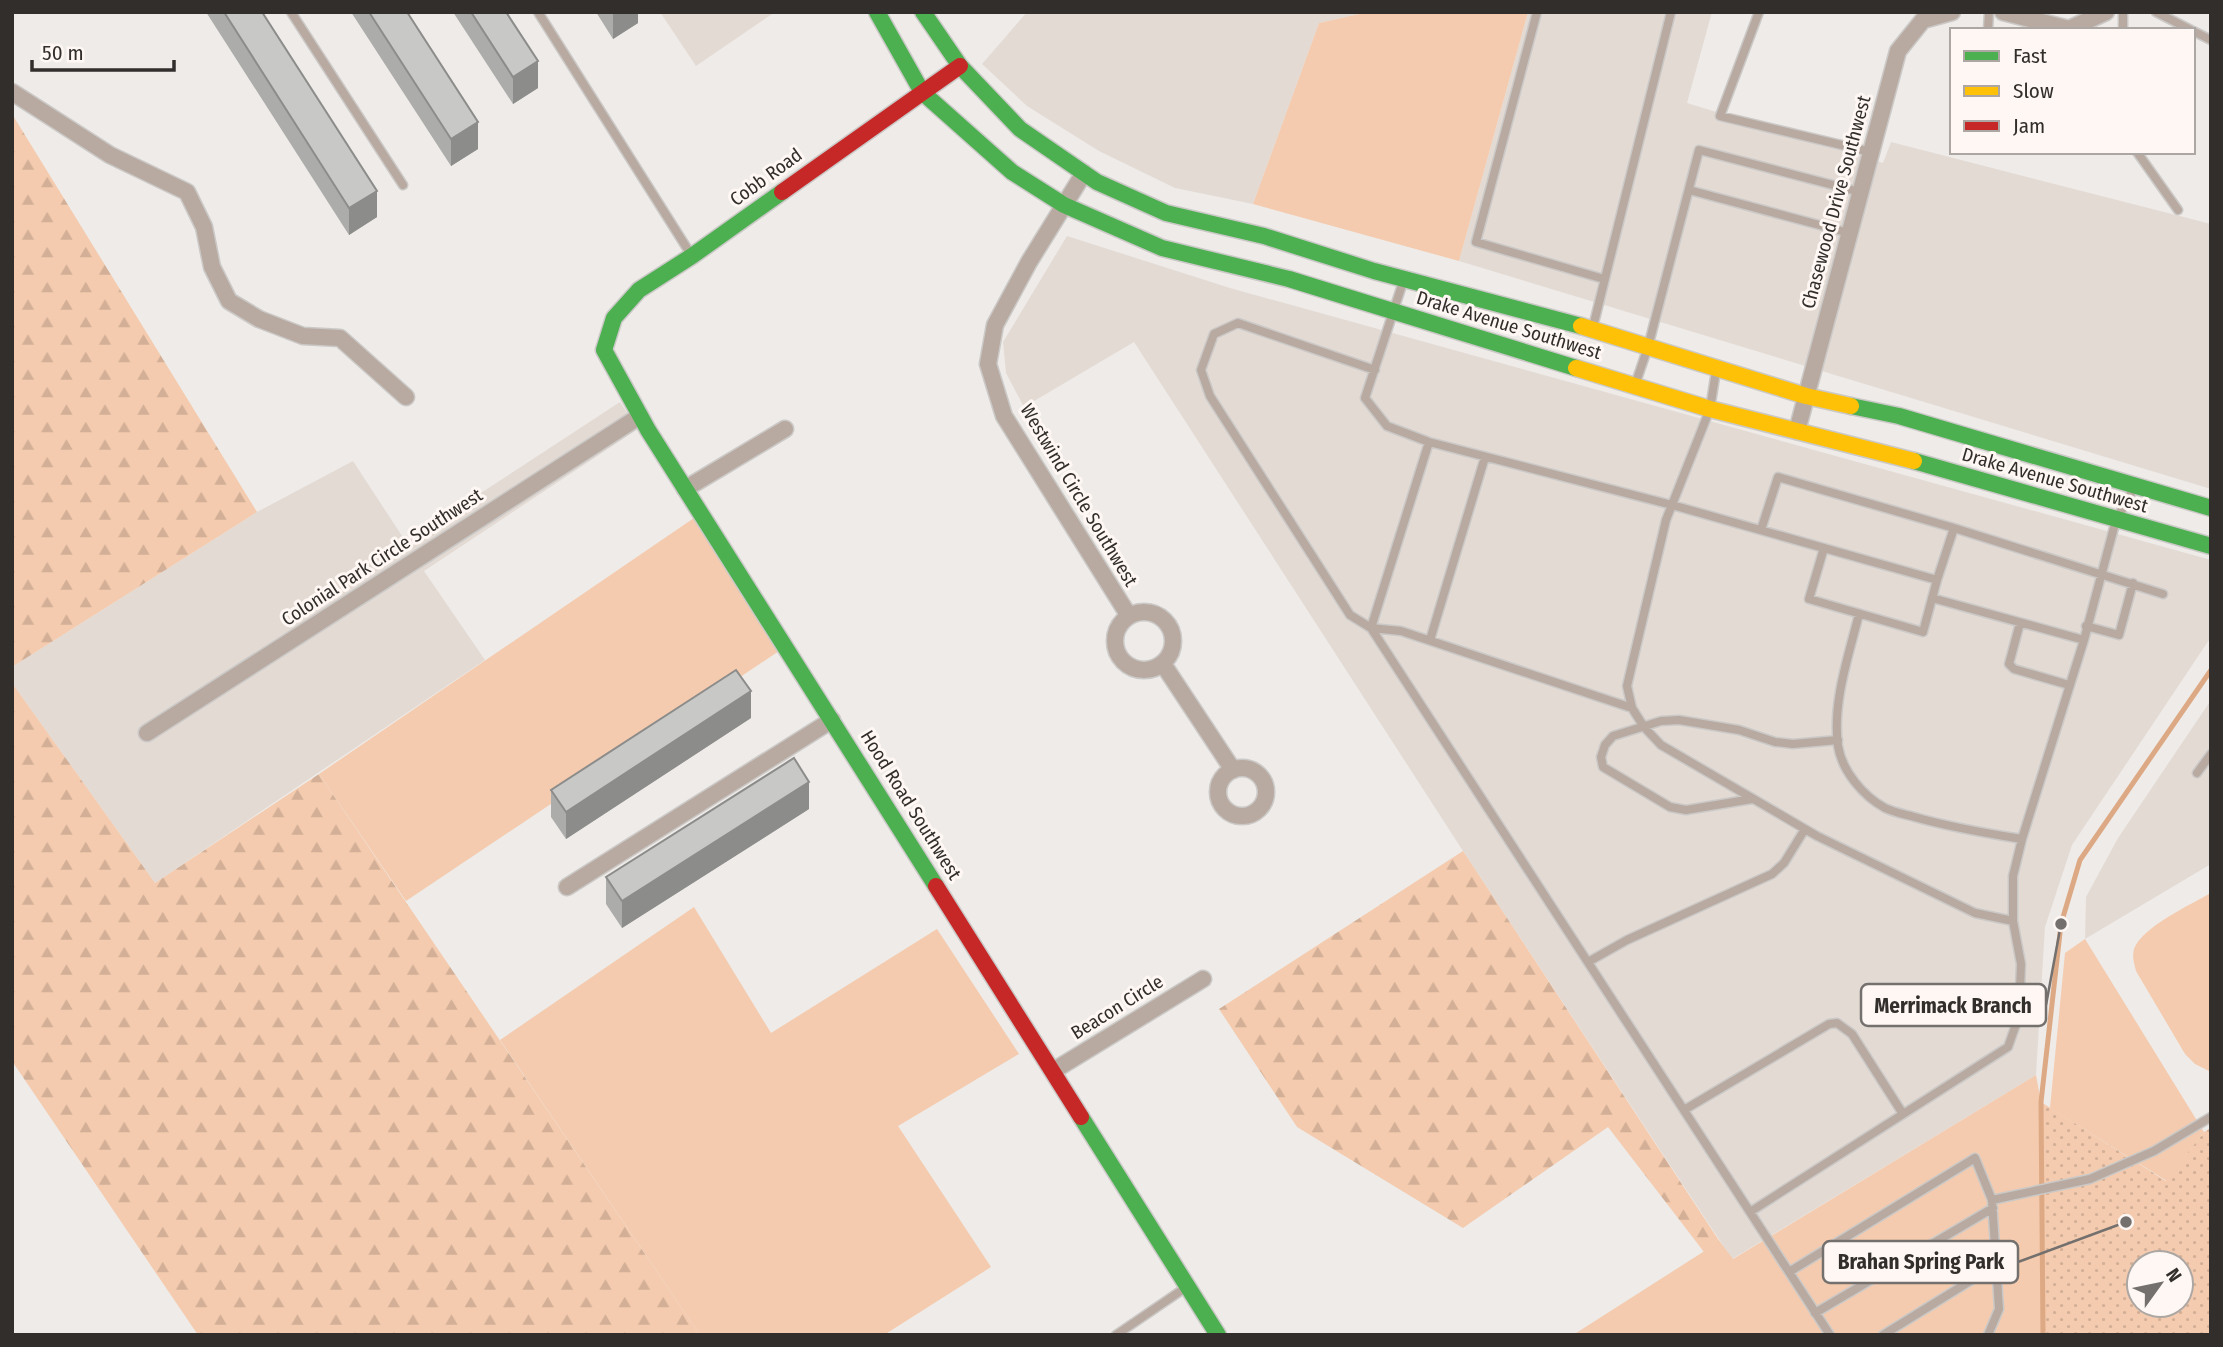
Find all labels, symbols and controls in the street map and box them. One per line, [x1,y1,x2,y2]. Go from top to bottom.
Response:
scale bar [32,28,173,72]
legend [1950,28,2195,154]
text: 50 m [42,40,84,66]
text: Fast [2013,43,2047,69]
text: Slow [2013,78,2054,104]
street label: Chasewood Drive Southwest [1796,92,1876,311]
text: Jam [2013,113,2045,139]
street label: Cobb Road [726,143,806,211]
street label: Drake Avenue Southwest [1414,286,1605,364]
street label: Westwind Circle Southwest [1015,400,1143,591]
street label: Drake Avenue Southwest [1959,442,2151,518]
street label: Colonial Park Circle Southwest [277,483,487,631]
street label: Hood Road Southwest [856,726,967,885]
street label: Beacon Circle [1067,970,1167,1044]
callout: Merrimack Branch [1861,984,2046,1026]
text: Merrimack Branch [1874,993,2032,1019]
callout: Brahan Spring Park [1823,1241,2018,1283]
text: Brahan Spring Park [1838,1249,2005,1275]
north arrow [2125,1249,2195,1319]
text: N [2161,1264,2187,1286]

